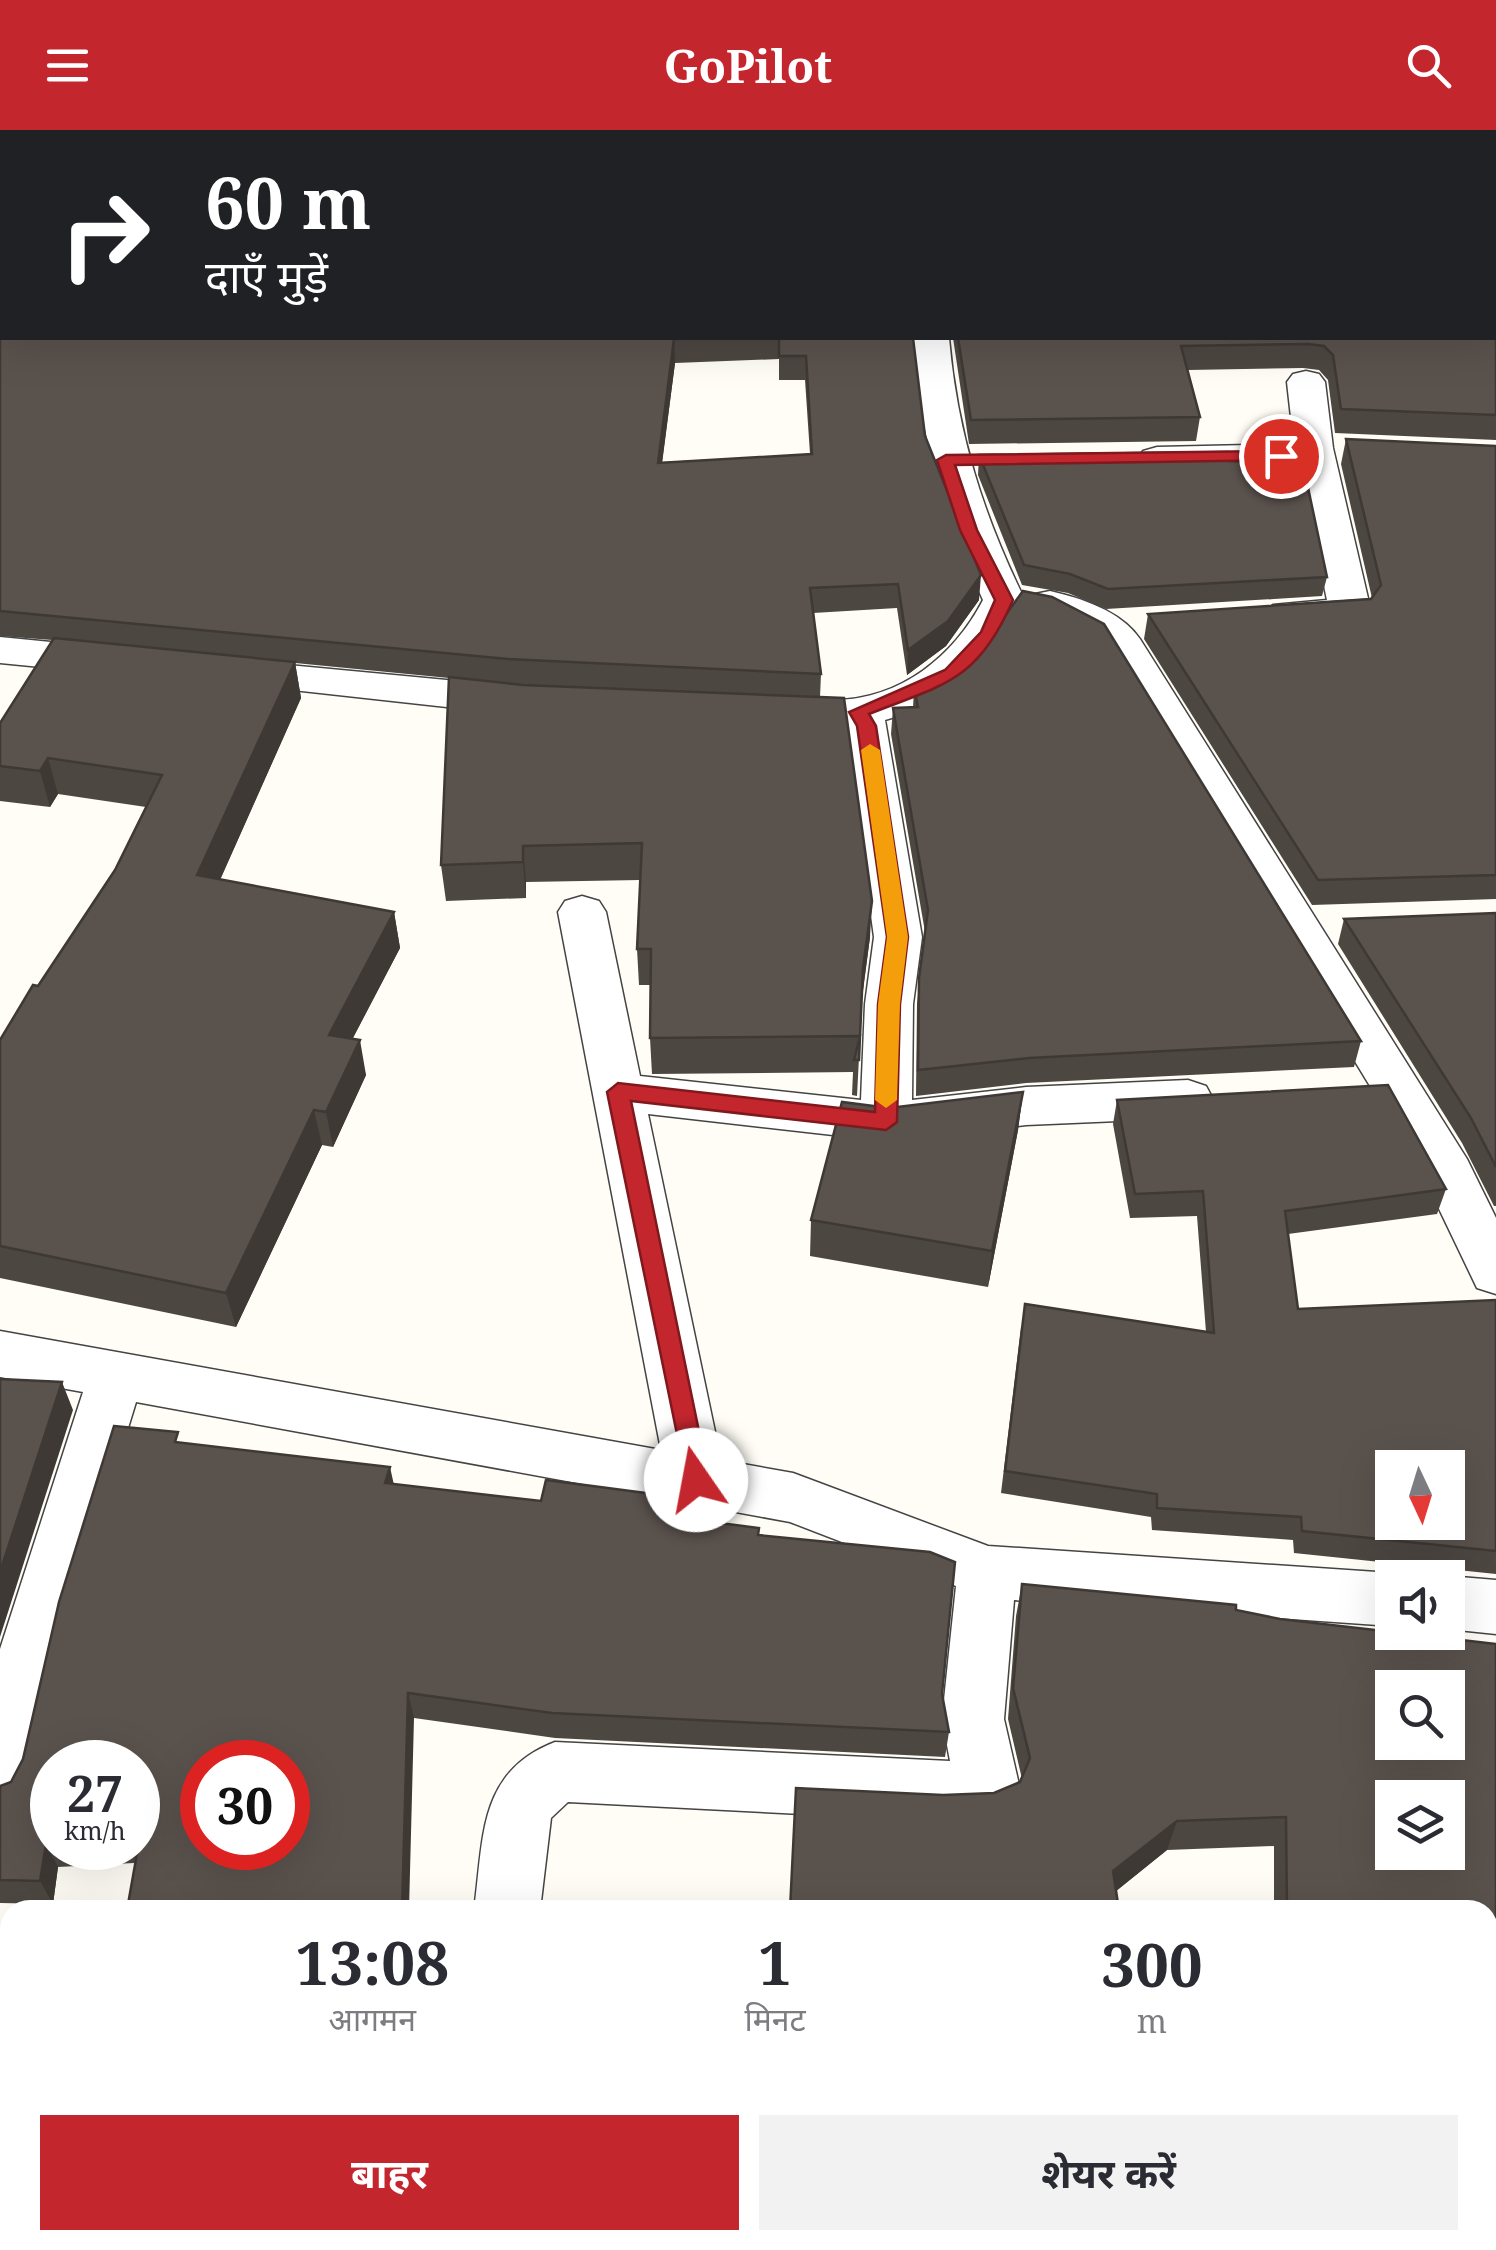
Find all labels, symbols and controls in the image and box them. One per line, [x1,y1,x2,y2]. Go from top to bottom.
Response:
text: GoPilot [664,35,832,96]
icon: menu [40,38,95,93]
icon: search [1401,38,1456,93]
text: 60 m [205,154,371,250]
icon: right [40,170,170,300]
text: दाएँ मुड़ें [205,245,328,306]
pin [1239,414,1324,499]
icon: arrive [1254,429,1309,484]
position arrow [644,1428,748,1532]
north arrow [1375,1450,1465,1540]
map controls [1375,1450,1465,1870]
button: sound [1375,1560,1465,1650]
button: search [1375,1670,1465,1760]
speed limit sign: 30 [180,1740,310,1870]
text: 27 [67,1759,123,1827]
button: layers [1375,1780,1465,1870]
text: km/h [64,1813,126,1847]
text: 13:08 [295,1921,449,2003]
text: 1 [758,1921,792,2003]
text: 300 [1101,1923,1203,2005]
text: आगमन [328,1997,416,2040]
text: मिनट [744,1997,806,2040]
text: m [1137,1999,1167,2042]
button: बाहर [40,2115,739,2230]
button: शेयर करें [759,2115,1458,2230]

